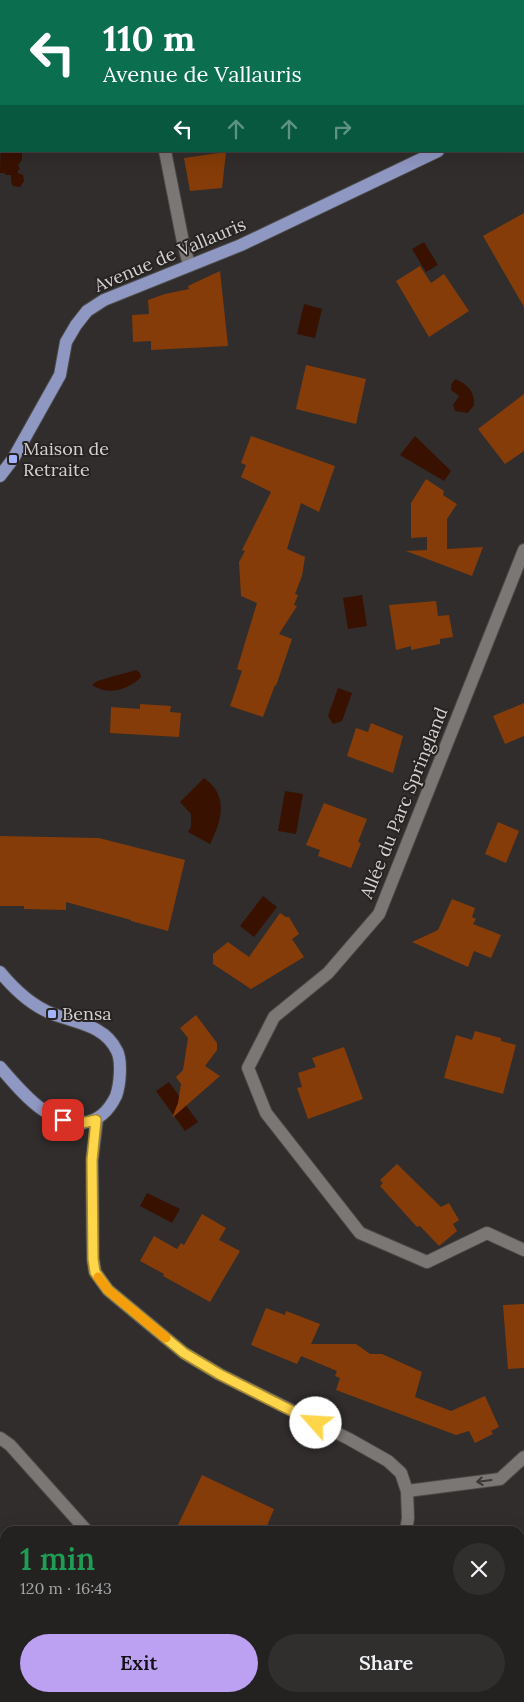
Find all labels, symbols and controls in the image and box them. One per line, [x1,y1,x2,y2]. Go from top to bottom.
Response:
text: 110 m [103,16,195,61]
icon: left [20,20,85,85]
text: Avenue de Vallauris [103,60,302,88]
icon: left [169,115,197,143]
icon: ahead [222,115,250,143]
icon: ahead [275,115,303,143]
icon: right [328,115,356,143]
street label: Avenue de Vallauris [90,212,249,297]
place label: Maison de Retraite [23,437,109,481]
marker: Maison de Retraite [7,453,19,465]
street label: Allée du Parc Springland [354,704,453,903]
place label: Bensa [62,1002,112,1025]
marker: Bensa [46,1008,58,1020]
pin [42,1099,84,1141]
icon: arrive [49,1106,77,1134]
position arrow [289,1396,341,1448]
one-way arrow [476,1476,492,1486]
text: 1 min [20,1540,95,1578]
button: close [453,1543,505,1595]
text: 120 m · 16:43 [20,1578,112,1598]
button: Exit [20,1634,258,1692]
button: Share [268,1634,505,1692]

